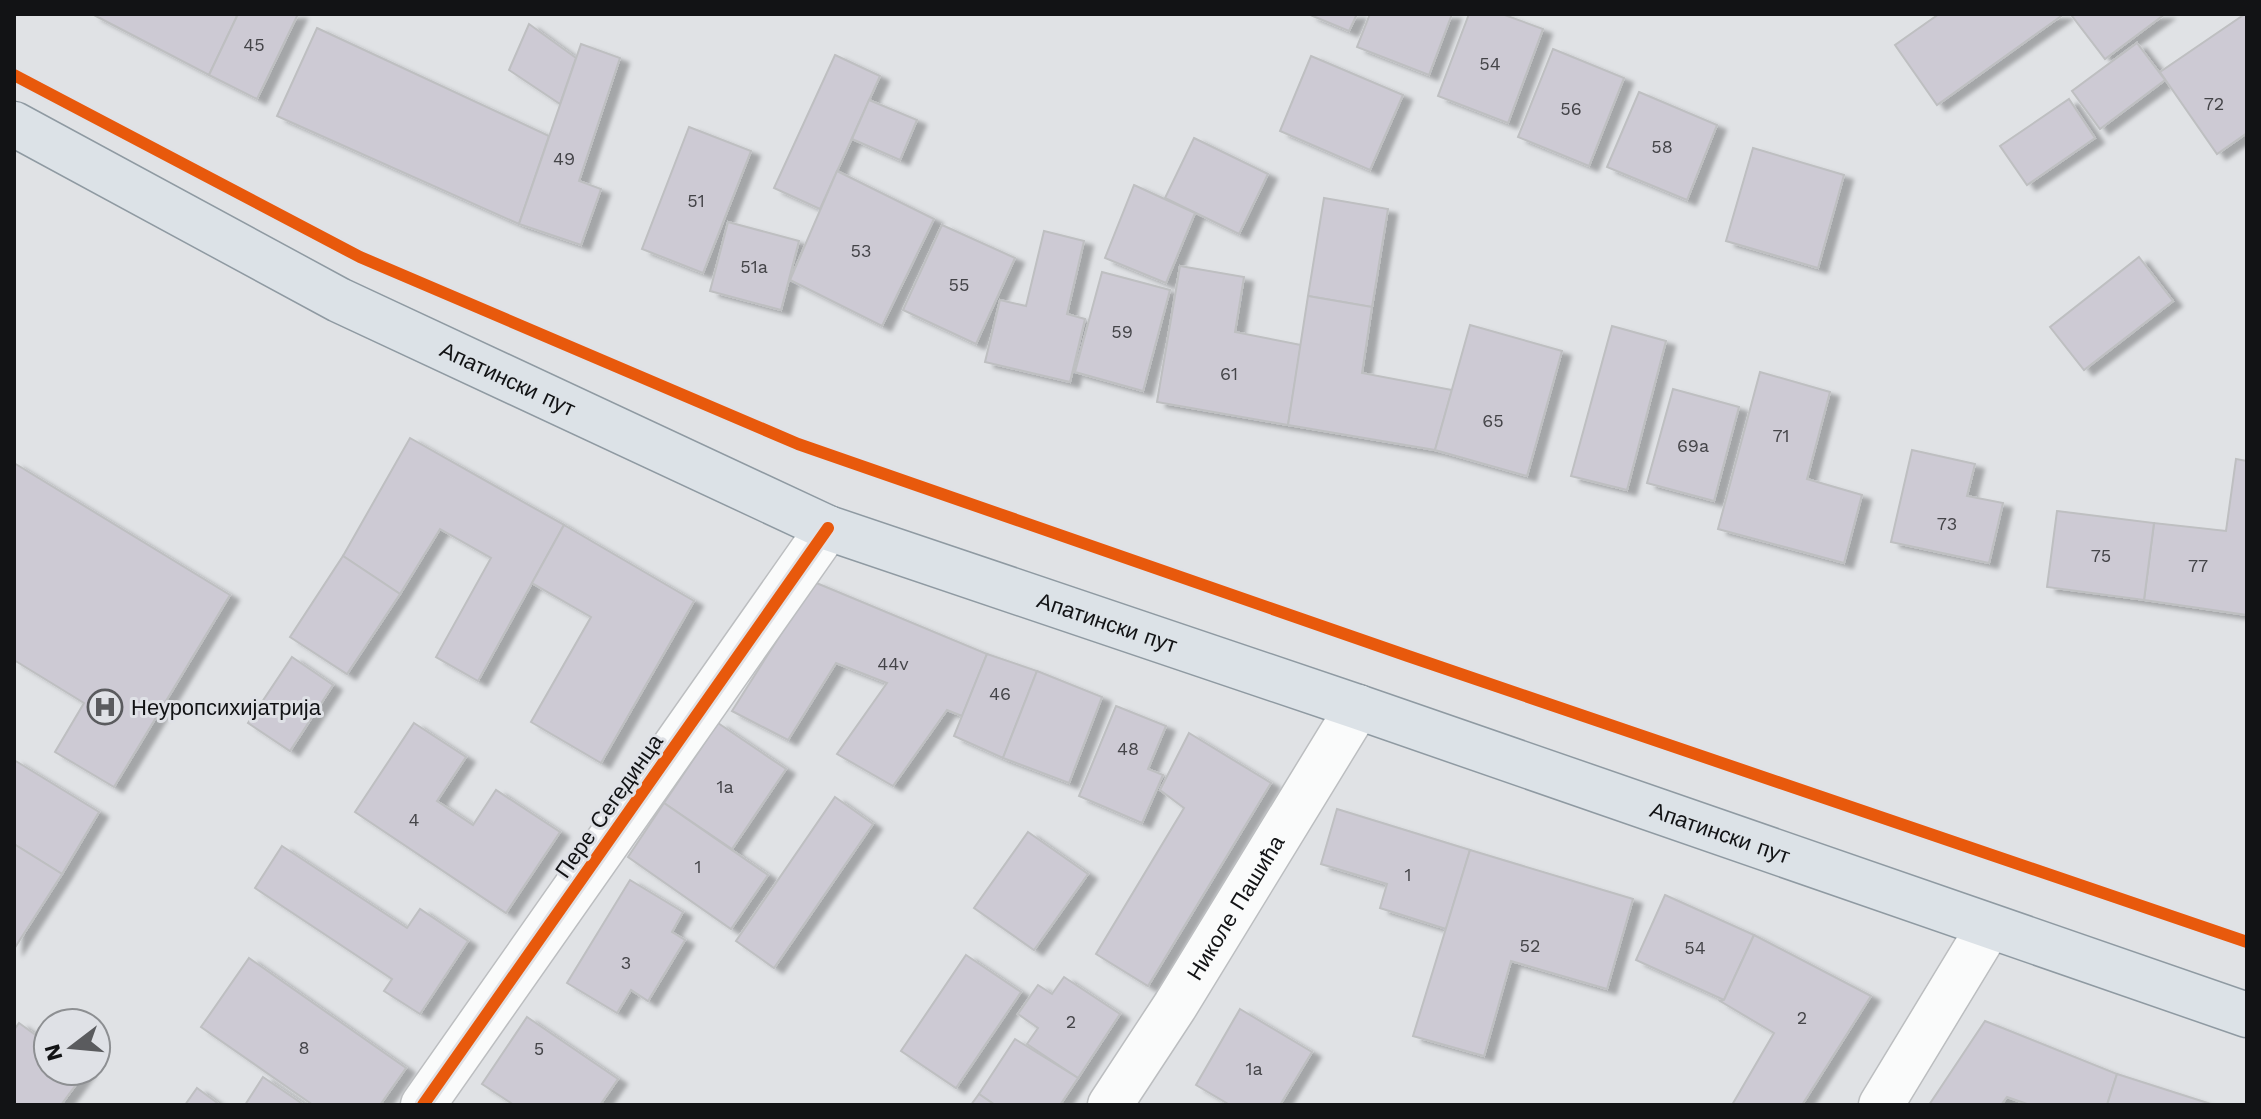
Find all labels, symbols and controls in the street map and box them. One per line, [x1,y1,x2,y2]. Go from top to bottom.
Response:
house number: 45 [243,34,265,55]
house number: 54 [1479,53,1501,74]
house number: 72 [2204,93,2224,114]
house number: 56 [1560,98,1582,119]
house number: 58 [1651,136,1673,157]
house number: 49 [553,148,575,169]
house number: 51 [687,190,705,211]
house number: 53 [851,240,871,261]
house number: 51a [740,256,768,277]
house number: 55 [949,274,969,295]
house number: 59 [1111,321,1133,342]
street label: Апатински пут [436,337,580,421]
house number: 61 [1220,363,1238,384]
house number: 65 [1482,410,1504,431]
house number: 71 [1772,425,1790,446]
house number: 69a [1677,435,1709,456]
house number: 73 [1937,513,1957,534]
house number: 75 [2091,545,2111,566]
house number: 77 [2188,555,2208,576]
street label: Апатински пут [1034,587,1181,658]
house number: 44v [877,653,909,674]
house number: 46 [989,683,1011,704]
hospital icon: Неуропсихијатрија [86,688,124,726]
place label: Неуропсихијатрија [131,695,322,720]
street label: Пере Сегединца [550,729,668,883]
house number: 48 [1117,738,1139,759]
house number: 1a [716,776,734,797]
street label: Апатински пут [1647,797,1794,868]
house number: 4 [409,809,420,830]
street label: Николе Пашића [1182,830,1289,984]
house number: 1 [694,856,702,877]
house number: 1 [1404,864,1412,885]
house number: 52 [1520,935,1540,956]
house number: 54 [1684,937,1706,958]
house number: 3 [621,952,631,973]
north arrow [32,1007,112,1087]
house number: 2 [1797,1007,1807,1028]
house number: 2 [1066,1011,1076,1032]
house number: 8 [298,1037,310,1058]
house number: 5 [534,1038,544,1059]
text: N [39,1041,68,1064]
house number: 1a [1245,1058,1263,1079]

